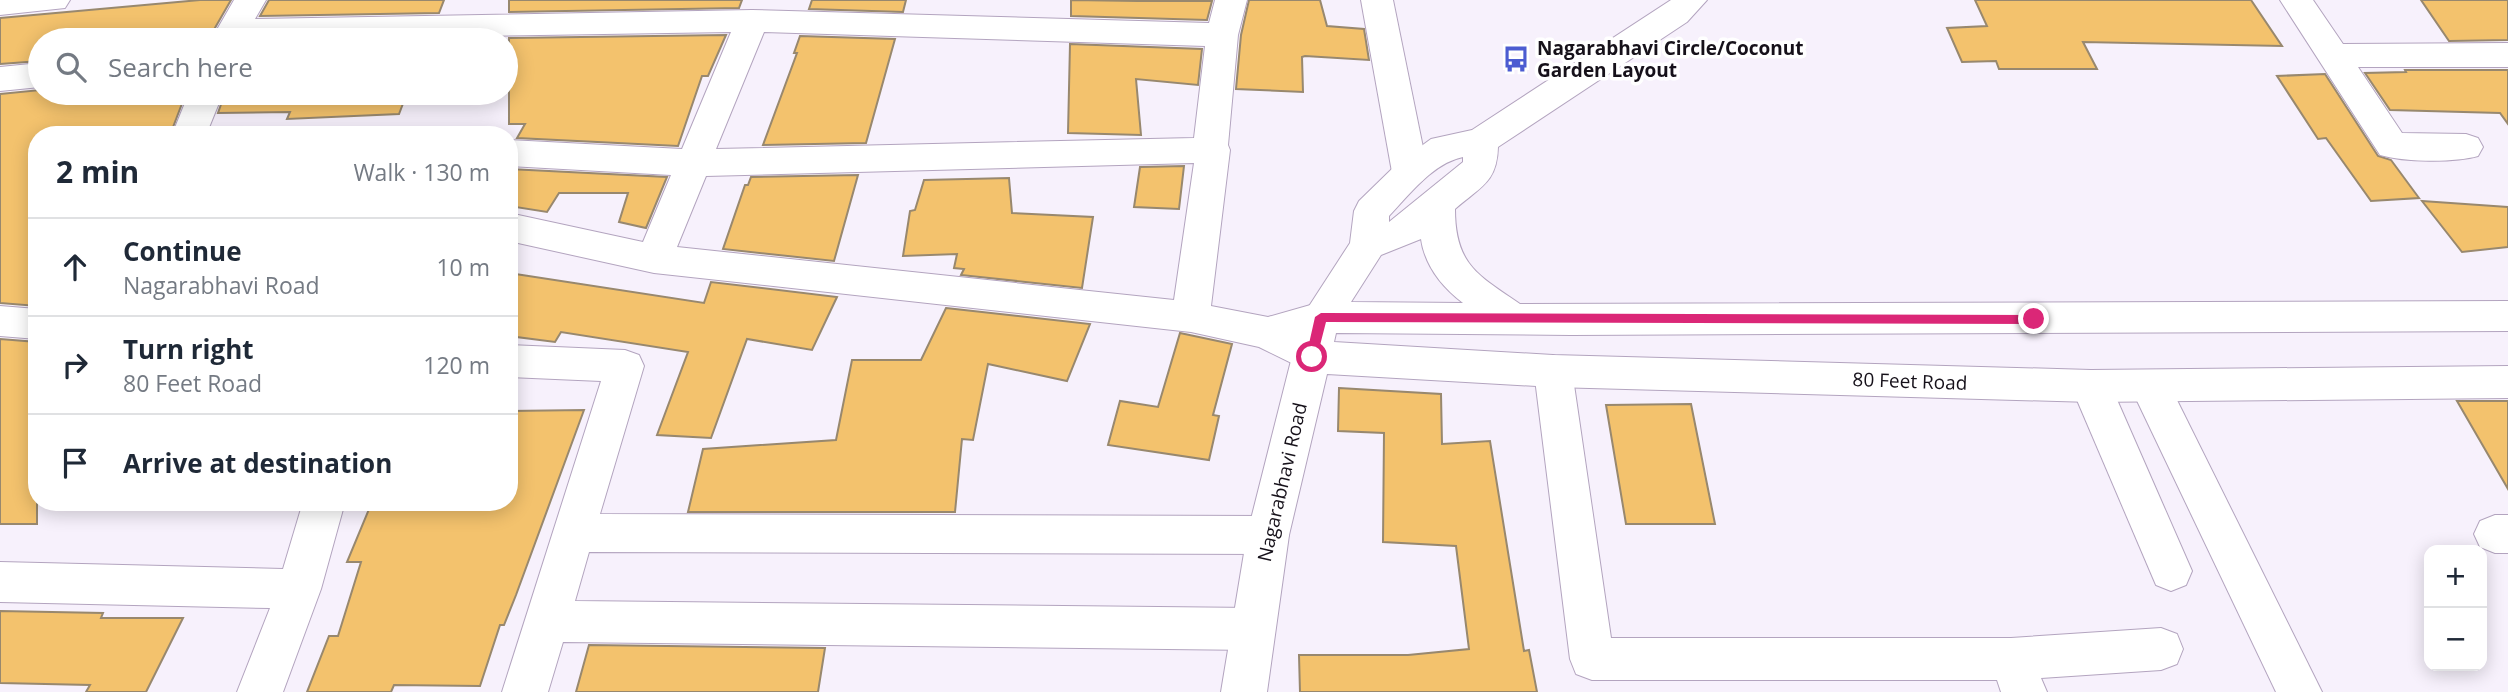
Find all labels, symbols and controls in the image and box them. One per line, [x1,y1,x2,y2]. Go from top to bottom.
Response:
search box [28,28,518,105]
place label: Nagarabhavi Circle/Coconut Garden Layout [1537,35,1804,83]
bus stop icon: Nagarabhavi Circle/Coconut Garden Layout [1501,44,1531,74]
icon: search [52,48,90,86]
text: Search here [108,49,253,85]
text: 2 min [56,151,139,192]
text: Walk · 130 m [353,156,490,188]
text: Continue [123,233,242,269]
icon: ahead [56,248,94,286]
text: 10 m [436,251,490,283]
text: Nagarabhavi Road [123,269,320,301]
route end [2018,303,2049,334]
text: Turn right [123,331,254,367]
route start [1296,341,1327,372]
icon: right [56,346,94,384]
text: 120 m [423,349,490,381]
street label: 80 Feet Road [1852,366,1968,396]
text: 80 Feet Road [123,367,262,399]
street label: Nagarabhavi Road [1251,400,1313,564]
icon: arrive [56,444,94,482]
text: Arrive at destination [123,445,392,481]
map controls [2424,545,2487,671]
button: + [2424,545,2487,608]
button: − [2424,608,2487,671]

